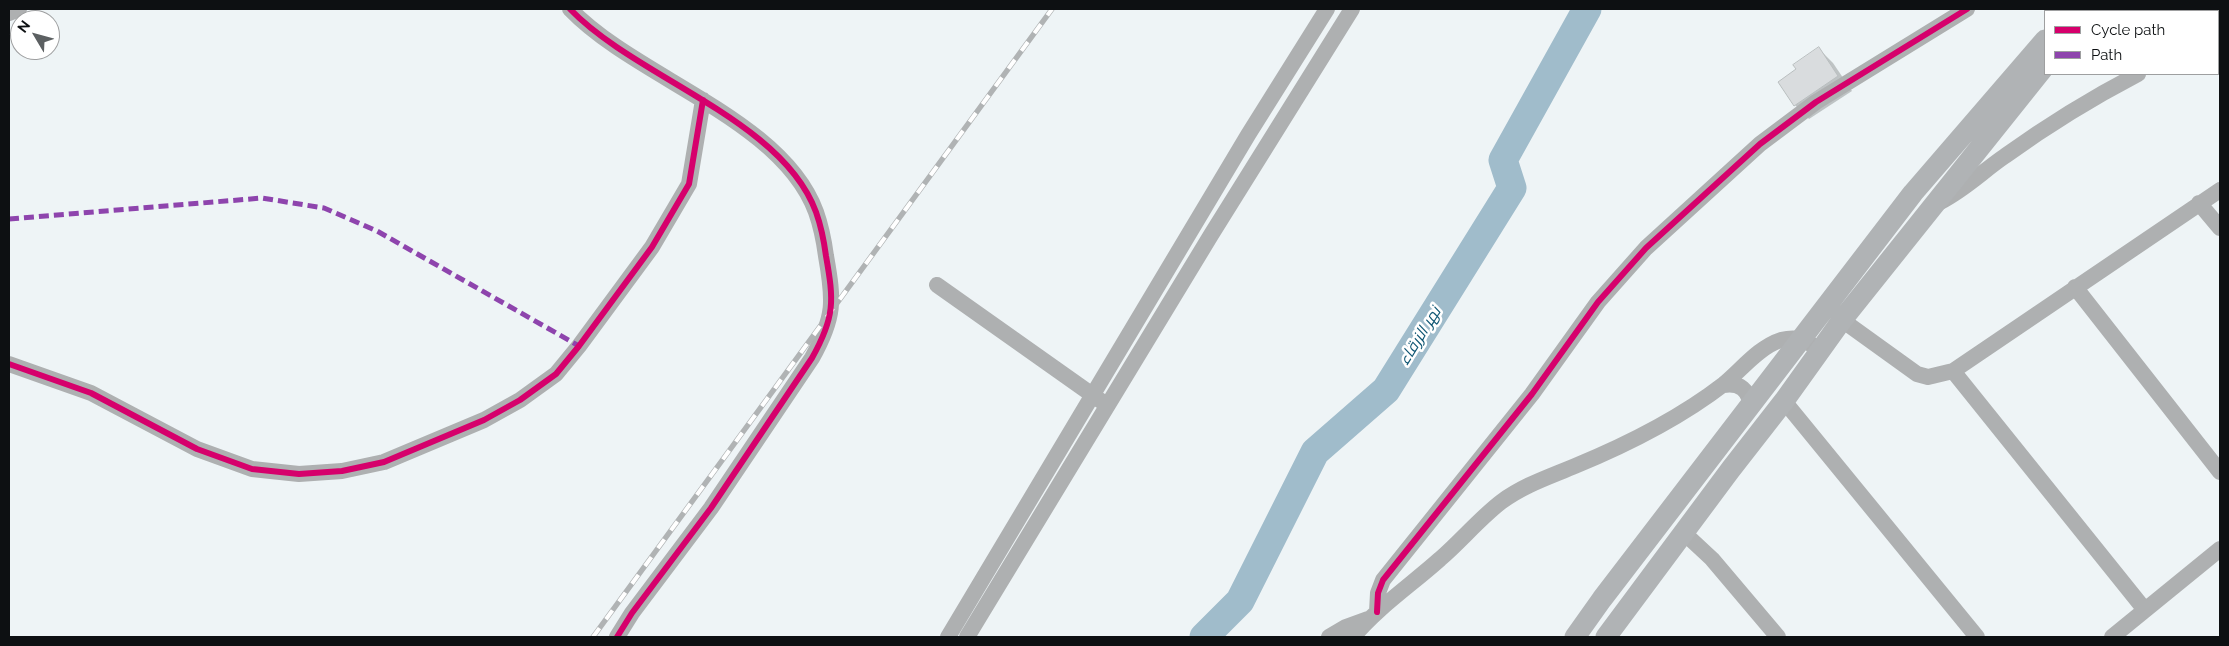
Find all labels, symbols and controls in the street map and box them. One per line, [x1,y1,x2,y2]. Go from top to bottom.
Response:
north arrow [10,10,60,60]
legend [2044,10,2219,75]
text: N [14,17,33,36]
text: Cycle path [2091,21,2165,39]
text: Path [2091,46,2122,64]
water label: نهر الزرقاء [1395,304,1445,368]

